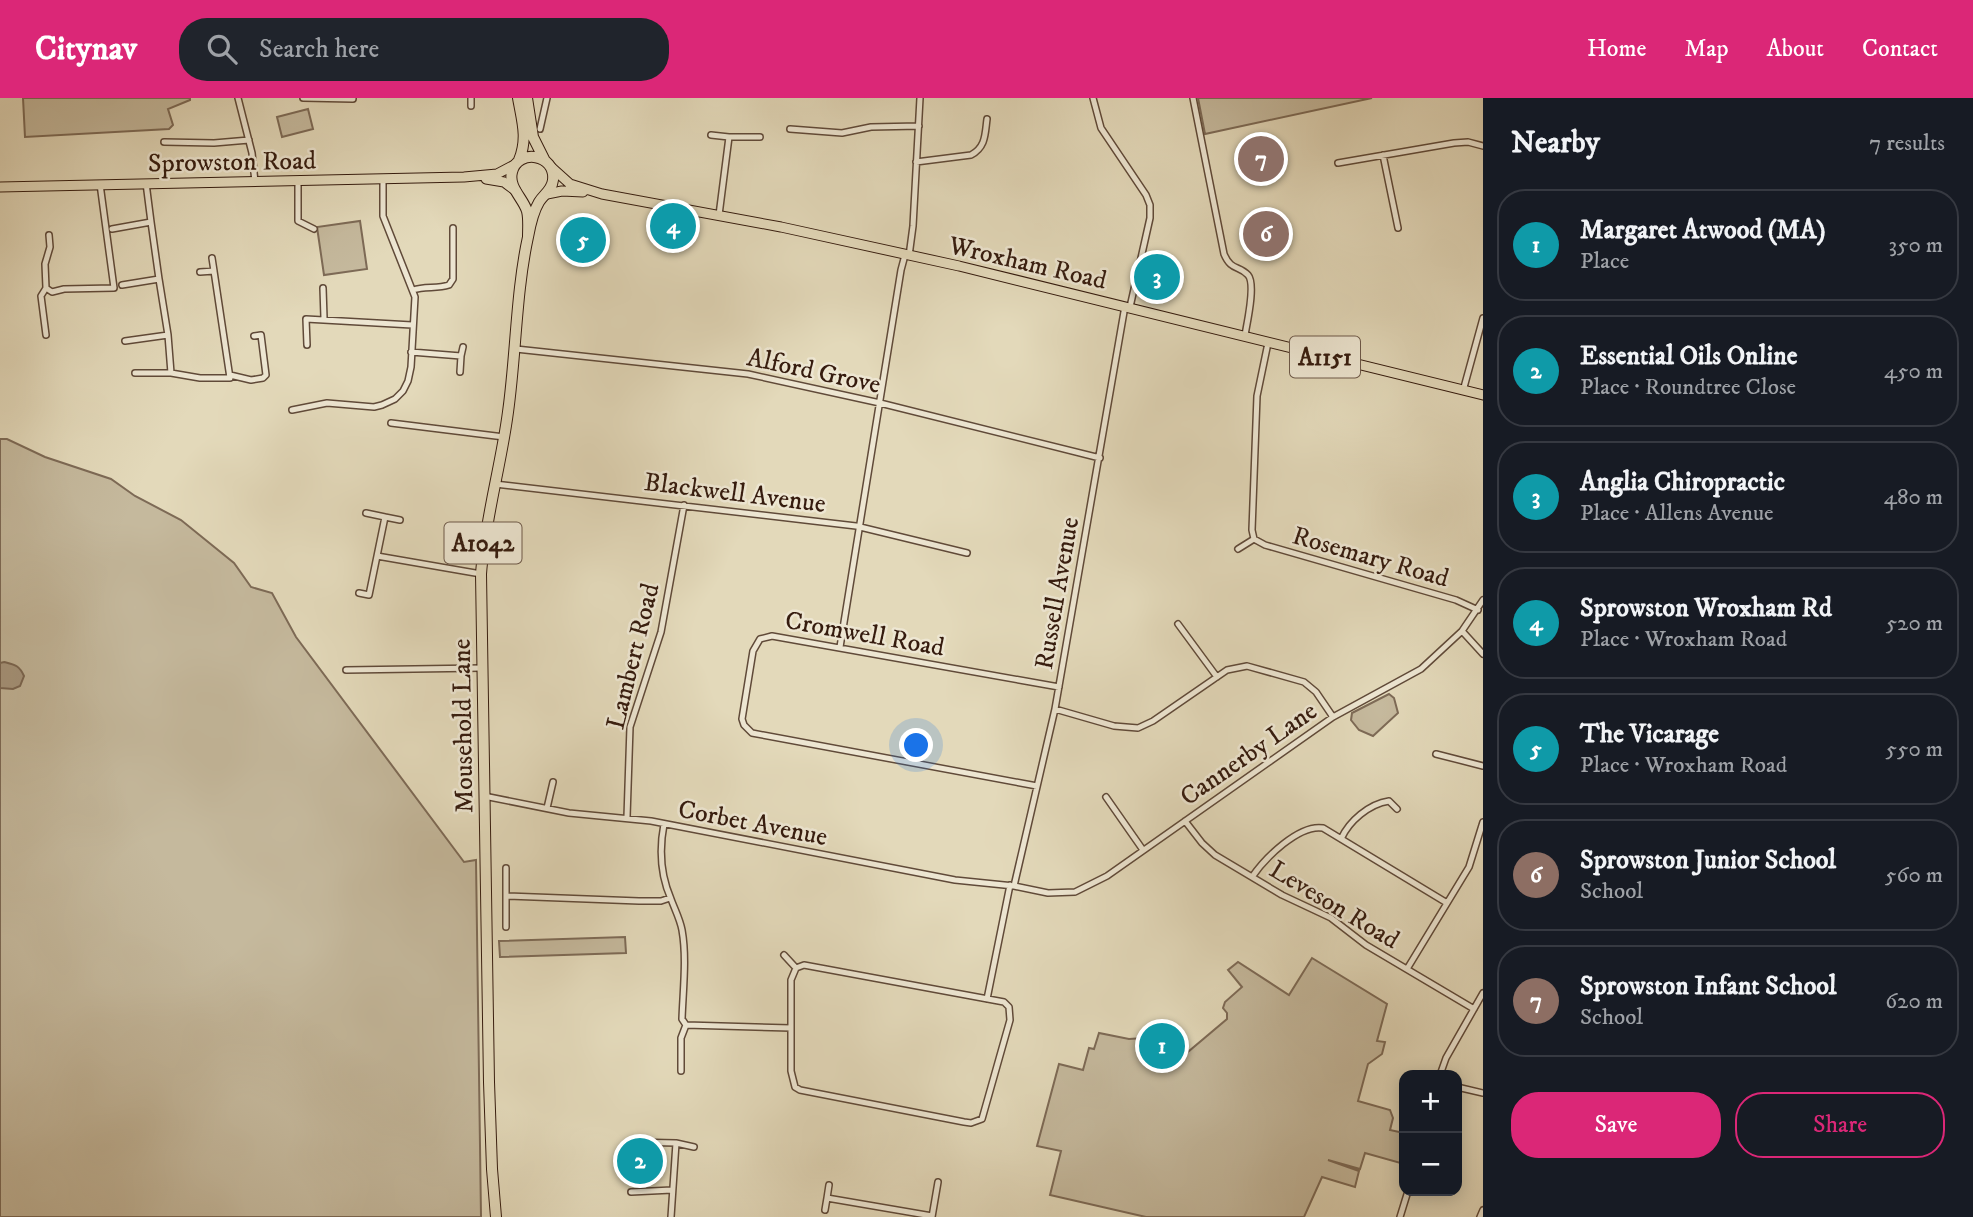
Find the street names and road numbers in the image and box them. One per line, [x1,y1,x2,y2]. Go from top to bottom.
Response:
street label: Sprowston Road [148,145,316,180]
street label: Wroxham Road [944,229,1110,298]
road number: A1151 [1290,336,1360,378]
street label: Alford Grove [744,341,884,402]
street label: Blackwell Avenue [642,466,828,521]
street label: Russell Avenue [1028,514,1087,672]
street label: Rosemary Road [1289,519,1453,596]
road number: A1042 [444,522,522,564]
street label: Lambert Road [599,580,668,733]
street label: Cromwell Road [782,604,947,665]
street label: Mousehold Lane [445,638,482,814]
street label: Cannerby Lane [1174,695,1324,814]
street label: Corbet Avenue [675,793,830,854]
street label: Leveson Road [1263,854,1405,957]

